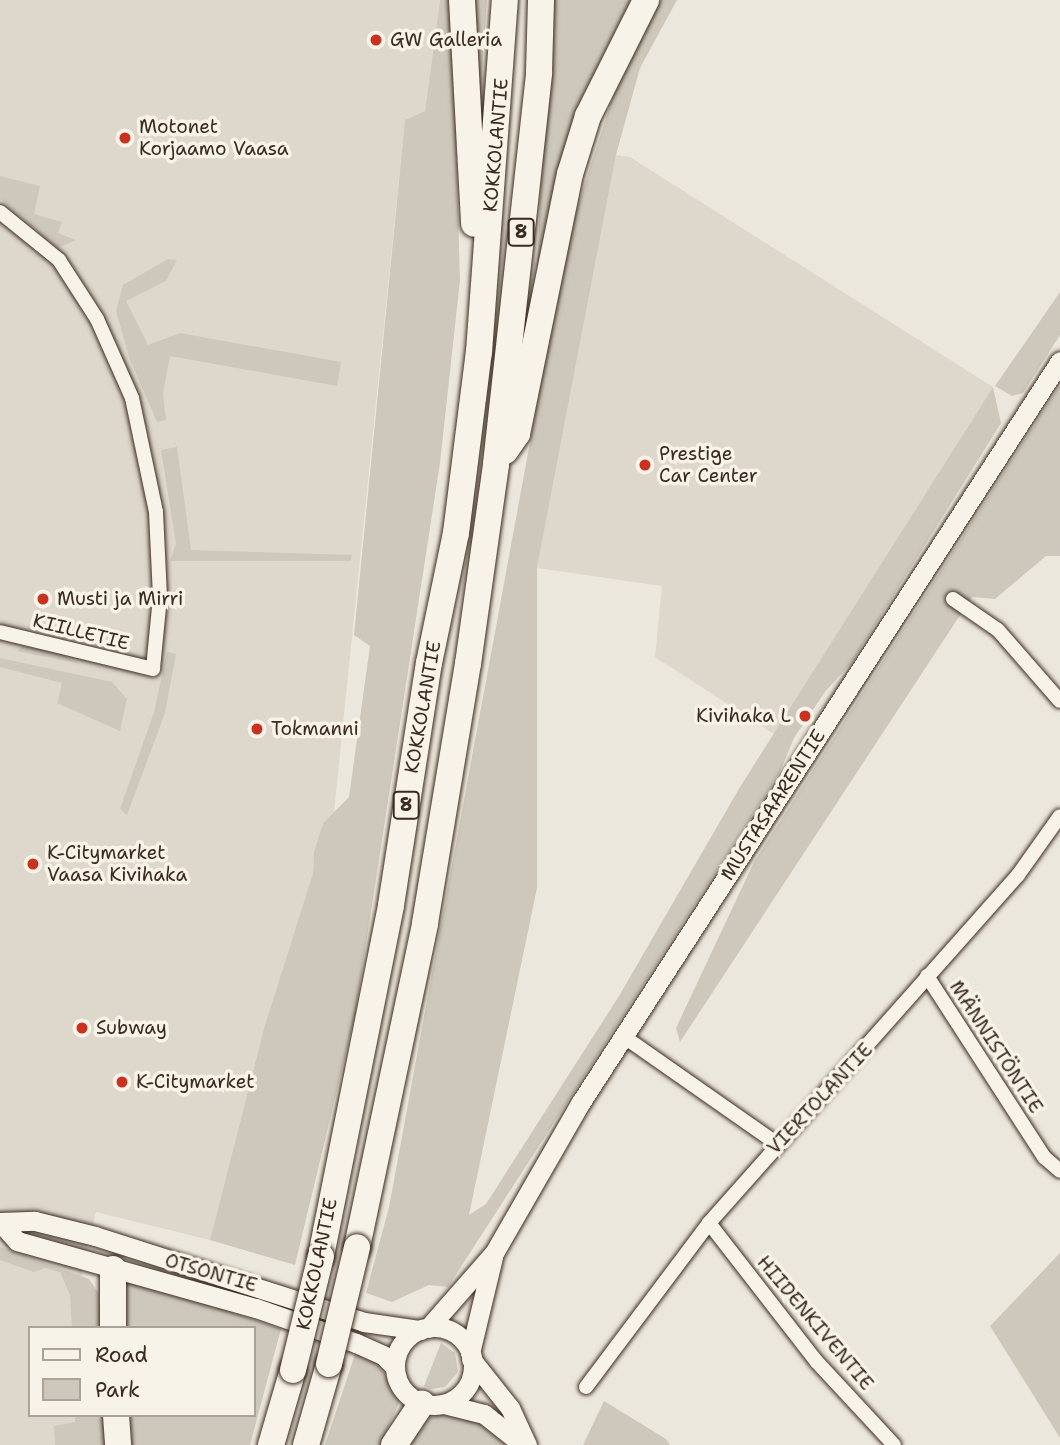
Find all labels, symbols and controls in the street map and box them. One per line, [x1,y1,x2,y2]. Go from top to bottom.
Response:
place label: GW Galleria [390,29,502,51]
marker: GW Galleria [368,32,384,48]
street label: KOKKOLANTIE [479,77,513,213]
place label: Motonet Korjaamo Vaasa [139,116,289,160]
marker: Motonet Korjaamo Vaasa [117,130,133,146]
road number: 8 [507,218,535,246]
place label: Prestige Car Center [659,443,758,487]
marker: Prestige Car Center [637,457,653,473]
place label: Musti ja Mirri [57,588,183,610]
marker: Musti ja Mirri [35,591,51,607]
street label: KIILLETIE [30,609,132,655]
street label: KOKKOLANTIE [400,639,446,775]
place label: Kivihaka L [696,705,791,727]
marker: Kivihaka L [797,708,813,724]
place label: Tokmanni [271,718,359,740]
marker: Tokmanni [249,721,265,737]
street label: MUSTASAARENTIE [716,725,830,885]
road number: 8 [392,790,420,820]
place label: K-Citymarket Vaasa Kivihaka [47,842,187,886]
marker: K-Citymarket Vaasa Kivihaka [25,856,41,872]
street label: MÄNNISTÖNTIE [945,976,1047,1118]
place label: Subway [96,1017,167,1039]
marker: Subway [74,1020,90,1036]
street label: VIERTOLANTIE [763,1039,877,1159]
place label: K-Citymarket [136,1071,254,1093]
marker: K-Citymarket [114,1074,130,1090]
street label: KOKKOLANTIE [292,1196,342,1332]
street label: OTSONTIE [162,1249,260,1297]
street label: HIIDENKIVENTIE [752,1251,878,1395]
legend [28,1326,256,1417]
text: Road [95,1341,148,1369]
text: Park [95,1376,140,1404]

